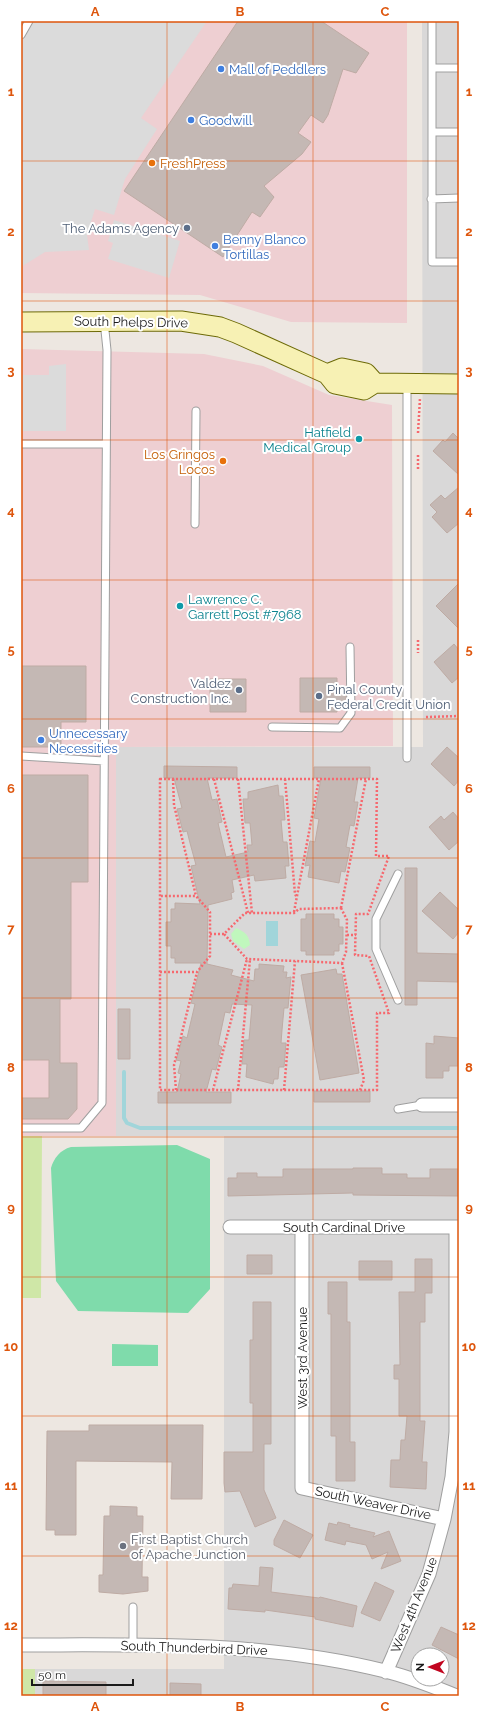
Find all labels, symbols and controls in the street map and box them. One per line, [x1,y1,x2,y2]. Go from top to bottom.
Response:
text: A [91,4,100,19]
text: B [236,4,245,19]
text: C [381,4,390,19]
place label: Mall of Peddlers [229,62,326,77]
marker: Mall of Peddlers [216,64,226,74]
text: 1 [8,84,15,99]
text: 1 [466,84,473,99]
place label: Goodwill [199,113,253,128]
marker: Goodwill [186,115,196,125]
place label: FreshPress [160,156,226,171]
marker: FreshPress [147,158,157,168]
place label: The Adams Agency [62,221,179,236]
marker: The Adams Agency [182,223,192,233]
text: 2 [7,224,15,239]
text: 2 [465,224,473,239]
place label: Benny Blanco Tortillas [223,232,306,262]
marker: Benny Blanco Tortillas [210,241,220,251]
street label: South Phelps Drive [74,314,189,331]
text: 3 [7,363,15,378]
text: 3 [465,363,473,378]
place label: Hatfield Medical Group [263,425,351,455]
marker: Hatfield Medical Group [354,434,364,444]
place label: Los Gringos Locos [144,447,215,477]
marker: Los Gringos Locos [218,456,228,466]
text: 4 [7,503,15,518]
text: 4 [465,503,473,518]
place label: Lawrence C. Garrett Post #7968 [188,592,302,622]
marker: Lawrence C. Garrett Post #7968 [175,601,185,611]
text: 5 [7,642,15,657]
text: 5 [465,642,473,657]
place label: Valdez Construction Inc. [130,676,231,706]
place label: Pinal County Federal Credit Union [327,682,451,712]
marker: Valdez Construction Inc. [234,685,244,695]
marker: Pinal County Federal Credit Union [314,691,324,701]
place label: Unnecessary Necessities [49,726,128,756]
marker: Unnecessary Necessities [36,735,46,745]
text: 6 [7,781,15,796]
text: 6 [465,781,473,796]
text: 7 [7,921,15,936]
text: 7 [465,921,473,936]
text: 8 [7,1060,15,1075]
text: 8 [465,1060,473,1075]
text: 9 [7,1200,15,1215]
text: 9 [465,1200,473,1215]
street label: South Cardinal Drive [283,1220,405,1235]
street label: West 3rd Avenue [295,1307,310,1409]
text: 10 [4,1339,18,1354]
text: 10 [462,1339,476,1354]
text: 11 [5,1478,18,1493]
text: 11 [463,1478,476,1493]
street label: South Weaver Drive [314,1483,433,1523]
place label: First Baptist Church of Apache Junction [131,1532,248,1562]
marker: First Baptist Church of Apache Junction [118,1541,128,1551]
street label: West 4th Avenue [388,1555,440,1655]
text: 12 [4,1618,18,1633]
text: 12 [462,1618,476,1633]
street label: South Thunderbird Drive [120,1638,268,1658]
north arrow [410,1647,450,1687]
scale bar [32,1661,133,1687]
text: N [414,1663,427,1671]
text: 50 m [38,1668,66,1682]
text: A [91,1699,100,1714]
text: B [236,1699,245,1714]
text: C [381,1699,390,1714]

